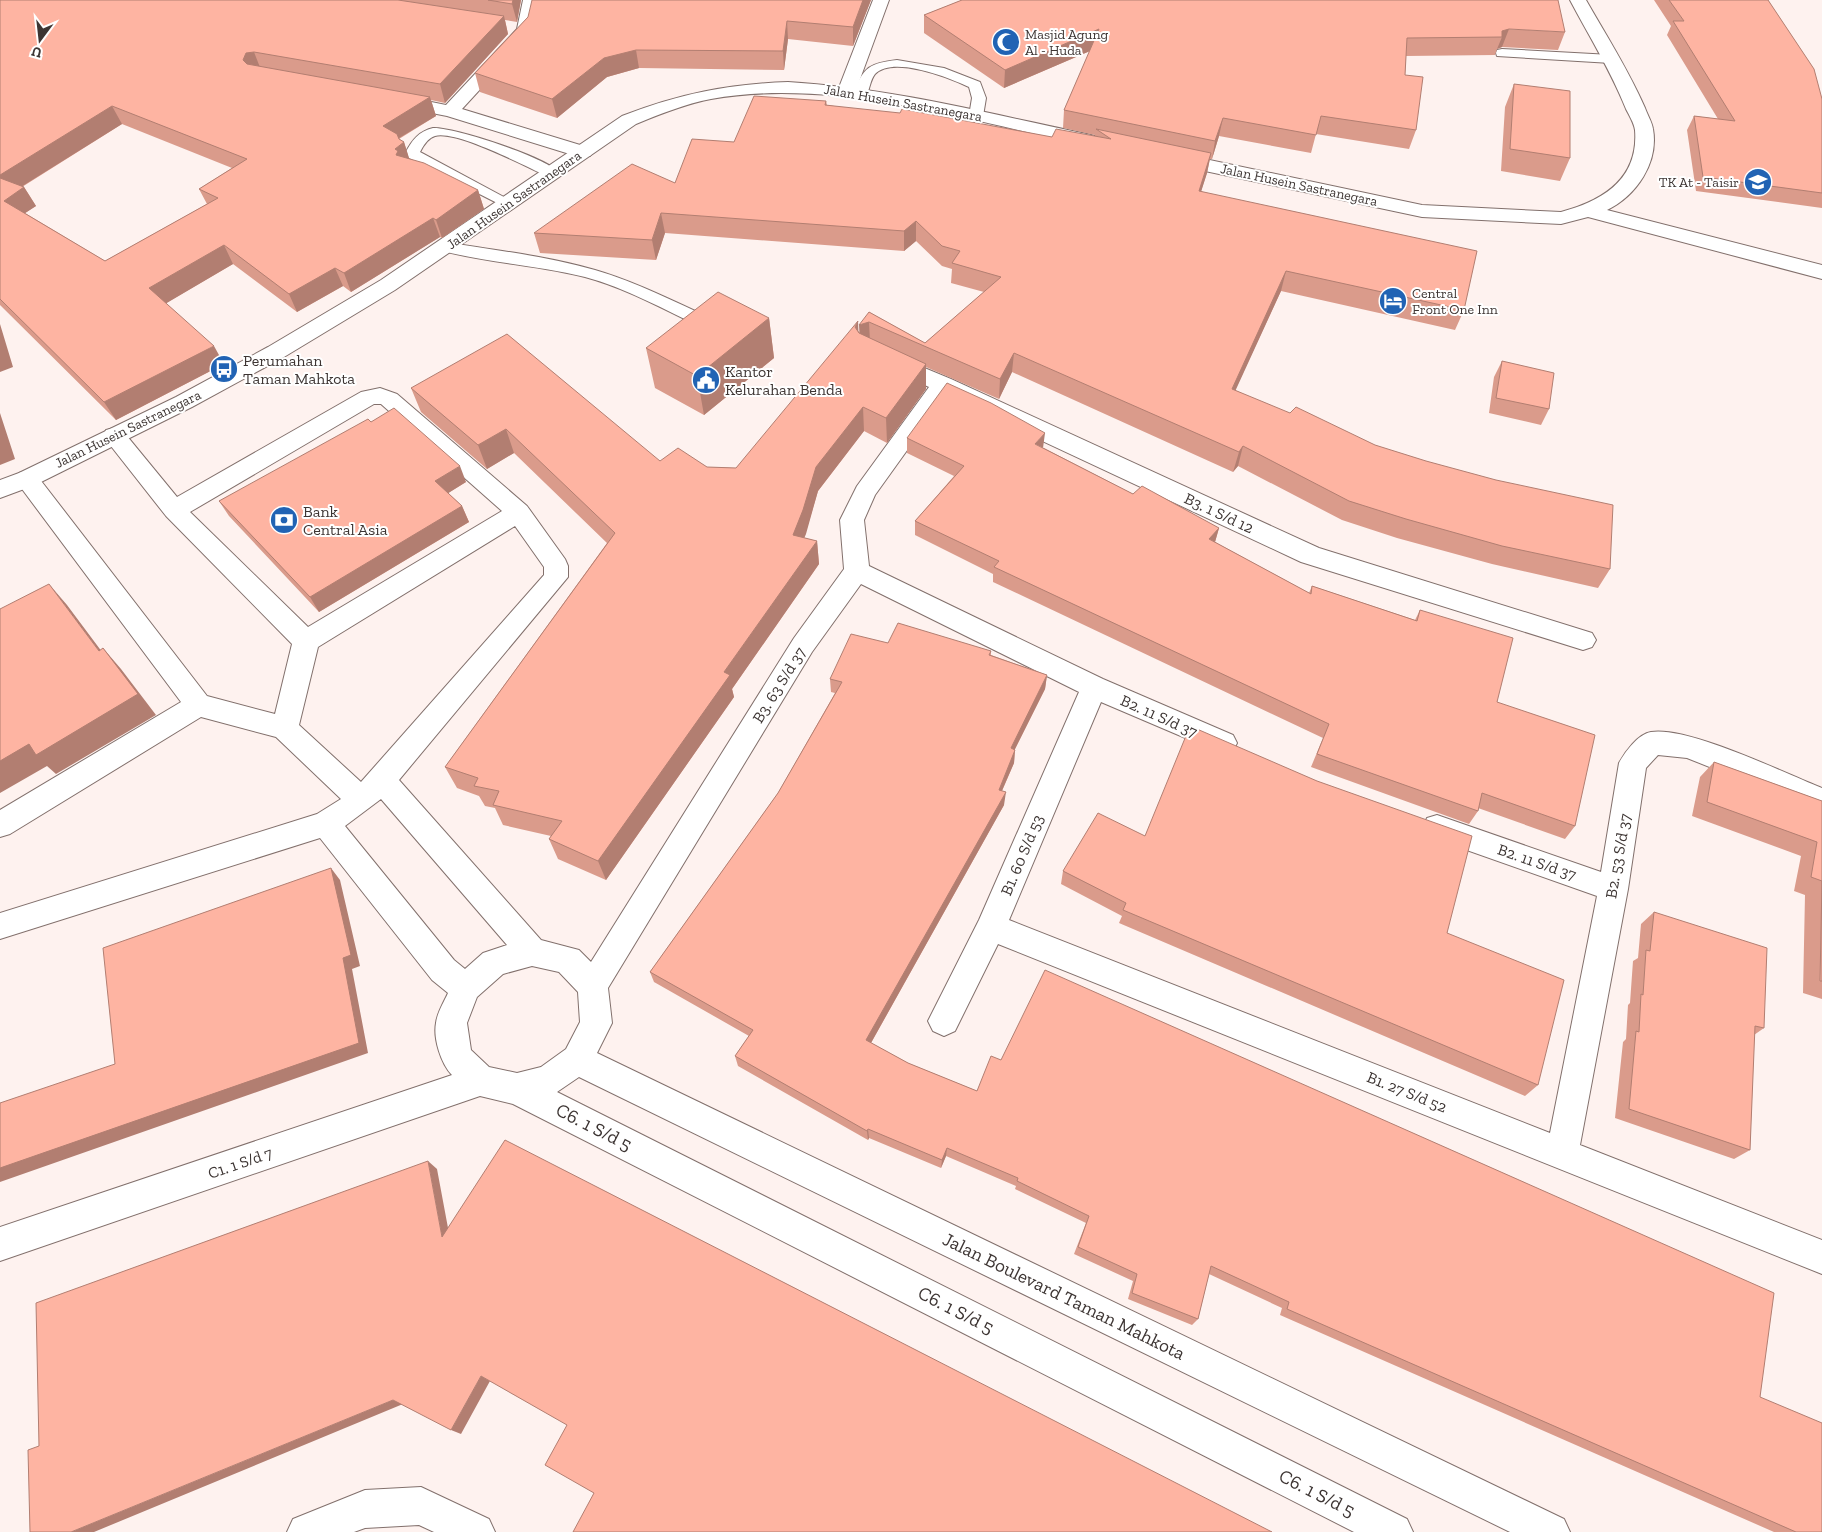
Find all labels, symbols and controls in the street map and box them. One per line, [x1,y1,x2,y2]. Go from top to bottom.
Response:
north arrow [15,15,65,65]
place label: Masjid Agung Al - Huda [1025,26,1108,59]
mosque icon: Masjid Agung Al - Huda [991,27,1021,57]
text: U [30,43,44,62]
street label: Jalan Husein Sastranegara [823,81,984,125]
street label: Jalan Husein Sastranegara [443,147,585,253]
street label: Jalan Husein Sastranegara [1219,160,1379,210]
school or university icon: TK At - Taisir [1743,167,1773,197]
place label: TK At - Taisir [1659,174,1739,191]
place label: Central Front One Inn [1412,285,1498,318]
hotel icon: Central Front One Inn [1378,286,1408,316]
place label: Perumahan Taman Mahkota [243,351,355,388]
bus stop icon: Perumahan Taman Mahkota [209,354,239,384]
place label: Kantor Kelurahan Benda [725,362,843,399]
public building icon: Kantor Kelurahan Benda [691,365,721,395]
street label: Jalan Husein Sastranegara [52,386,204,472]
street label: B3. 1 S/d 12 [1181,489,1257,537]
place label: Bank Central Asia [303,502,388,539]
bank icon: Bank Central Asia [269,505,299,535]
street label: B3. 63 S/d 37 [748,643,810,726]
street label: B2. 11 S/d 37 [1118,691,1201,742]
street label: B1. 60 S/d 53 [996,812,1048,898]
street label: B2. 53 S/d 37 [1601,812,1635,900]
street label: B2. 11 S/d 37 [1495,840,1579,884]
street label: B1. 27 S/d 52 [1364,1067,1450,1117]
street label: C6. 1 S/d 5 [552,1098,636,1156]
street label: C1. 1 S/d 7 [205,1143,275,1183]
street label: Jalan Boulevard Taman Mahkota [939,1227,1189,1365]
street label: C6. 1 S/d 5 [914,1281,998,1339]
street label: C6. 1 S/d 5 [1275,1464,1359,1522]

